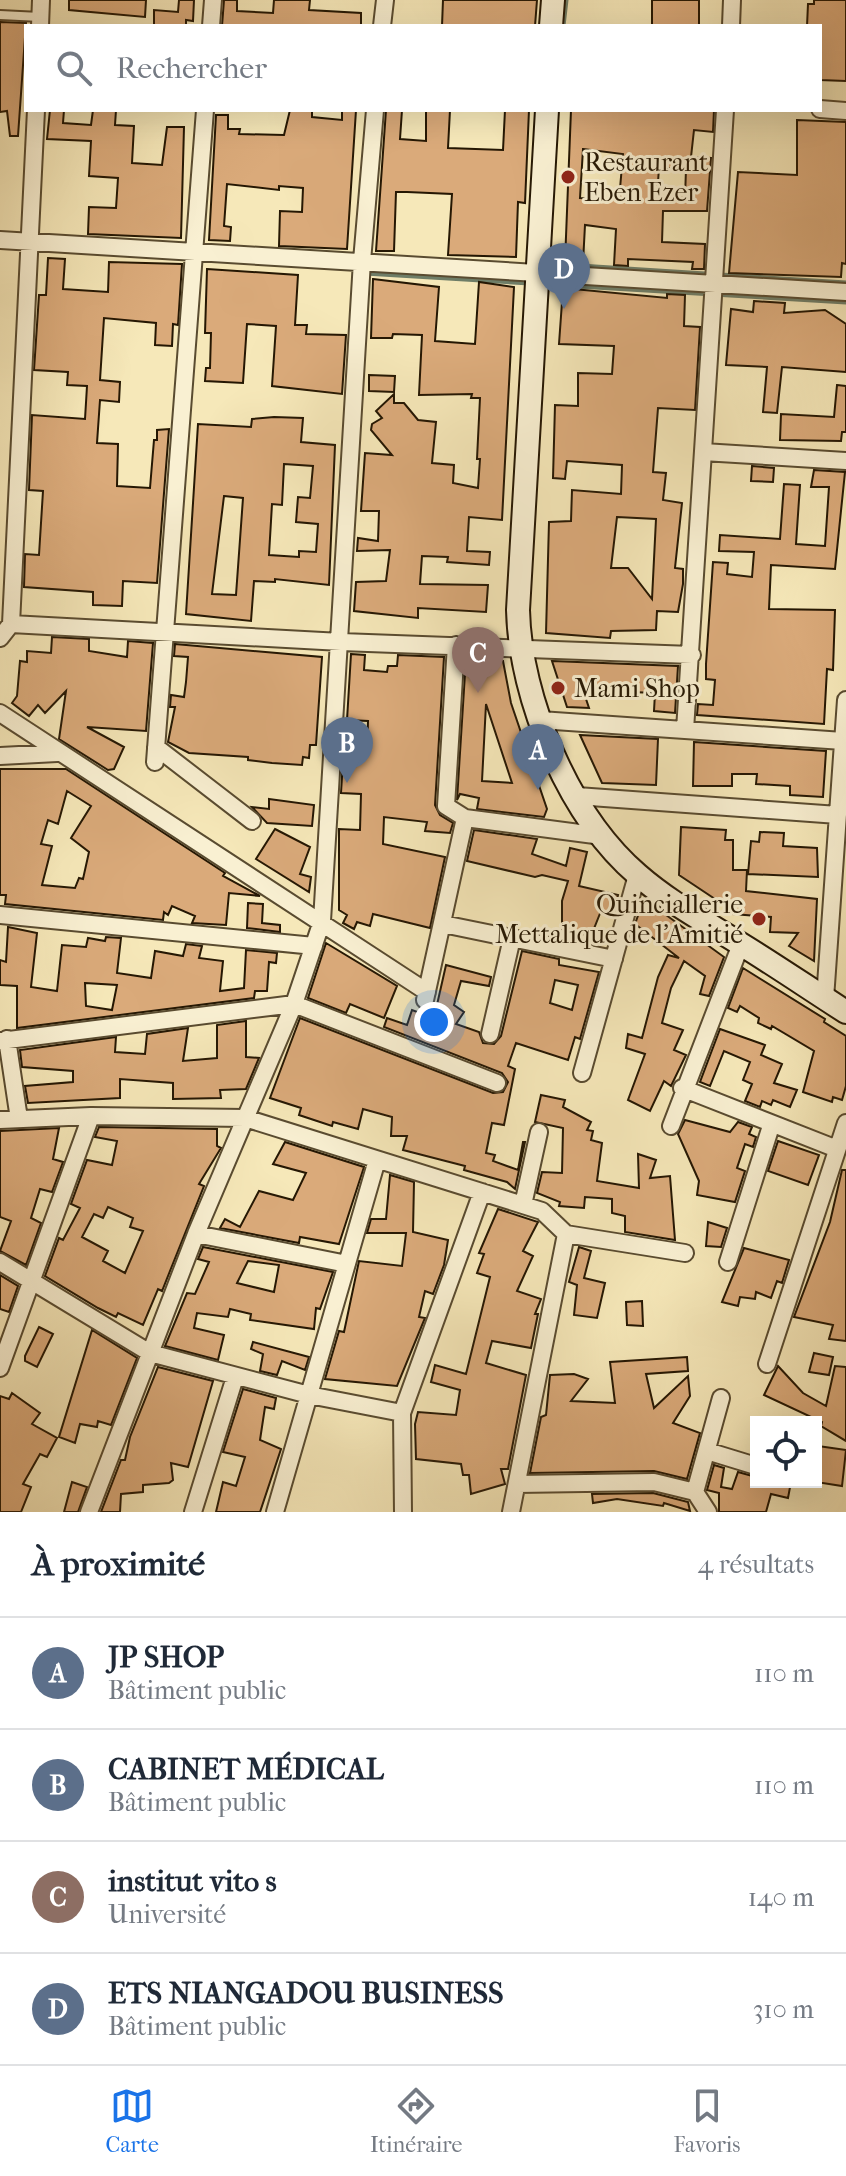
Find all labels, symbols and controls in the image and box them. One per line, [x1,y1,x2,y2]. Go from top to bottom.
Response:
search box [24,24,822,112]
icon: search [52,46,96,90]
text: Rechercher [116,51,267,86]
place label: Restaurant Eben Ezer [584,147,709,208]
marker: Restaurant Eben Ezer [559,168,577,186]
pin: D [538,243,590,309]
pin: C [452,627,504,693]
place label: Mami Shop [574,673,700,704]
marker: Mami Shop [549,679,567,697]
pin: B [321,717,373,783]
pin: A [512,724,564,790]
place label: Quinciallerie Mettalique de l'Amitié [495,889,743,950]
marker: Quinciallerie Mettalique de l'Amitié [750,910,768,928]
your location [414,1002,454,1042]
map controls [750,1416,822,1488]
button: locate [750,1416,822,1488]
text: À proximité [32,1544,205,1584]
text: 4 résultats [698,1549,814,1580]
text: JP SHOP [108,1640,224,1675]
text: A [50,1658,66,1689]
text: 110 m [754,1658,814,1689]
text: Bâtiment public [108,1675,286,1706]
text: CABINET MÉDICAL [108,1752,384,1787]
text: B [50,1770,66,1801]
text: 110 m [754,1770,814,1801]
text: Bâtiment public [108,1787,286,1818]
text: institut vito s [108,1864,277,1899]
text: C [49,1882,67,1913]
text: 140 m [748,1882,814,1913]
text: Université [108,1899,226,1930]
text: ETS NIANGADOU BUSINESS [108,1976,503,2011]
text: D [48,1994,68,2025]
text: 310 m [753,1994,814,2025]
text: Bâtiment public [108,2011,286,2042]
tab: Carte [106,2084,159,2158]
tab: Itinéraire [370,2084,462,2158]
tab: Favoris [673,2084,740,2158]

